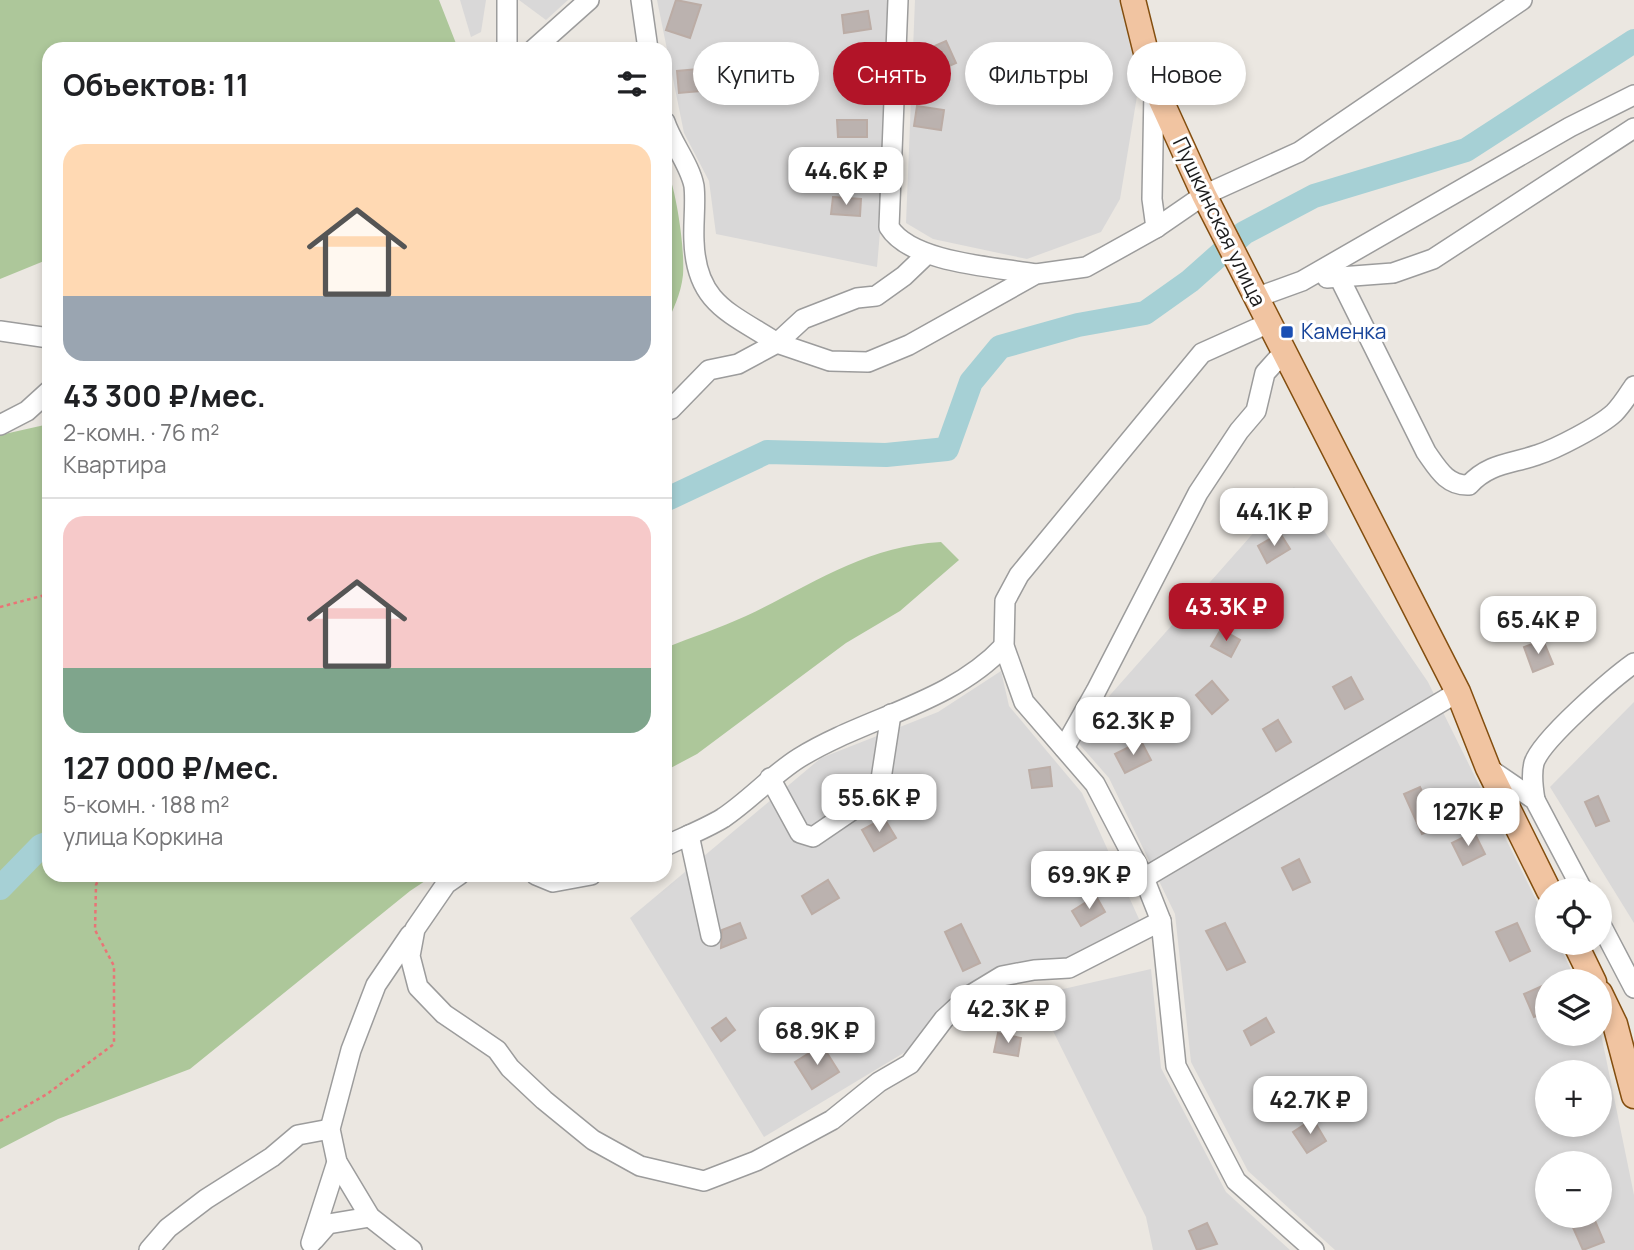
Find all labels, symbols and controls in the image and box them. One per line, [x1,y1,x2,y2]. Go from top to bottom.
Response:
chip: Купить [693,42,819,105]
chip: Снять [833,42,951,105]
chip: Фильтры [965,42,1113,105]
chip: Новое [1127,42,1246,105]
text: Объектов: 11 [63,64,249,105]
icon: filters [613,65,651,103]
street label: Пушкинская улица [1167,132,1273,311]
pin: 44.6K ₽ [781,148,911,207]
text: 44.6K ₽ [804,154,888,186]
icon: home [294,189,420,315]
place label: Каменка [1301,317,1386,345]
marker: Каменка [1279,324,1295,340]
text: 43 300 ₽/мес. [63,375,266,416]
text: 2-комн. · 76 m² [63,416,219,448]
text: Квартира [63,448,167,480]
pin: 44.1K ₽ [1209,489,1339,548]
text: 44.1K ₽ [1236,495,1312,527]
icon: home [294,561,420,687]
pin: 43.3K ₽ [1161,584,1291,643]
text: 43.3K ₽ [1185,590,1267,622]
pin: 65.4K ₽ [1473,596,1603,656]
text: 65.4K ₽ [1496,603,1580,635]
pin: 62.3K ₽ [1068,698,1198,757]
text: 62.3K ₽ [1091,704,1175,736]
text: 127 000 ₽/мес. [63,747,279,788]
pin: 55.6K ₽ [814,774,944,834]
text: 55.6K ₽ [837,781,921,813]
text: 5-комн. · 188 m² [63,788,229,820]
pin: 127K ₽ [1411,788,1525,848]
text: 127K ₽ [1433,795,1503,827]
text: улица Коркина [63,820,223,852]
pin: 69.9K ₽ [1024,852,1154,911]
text: 69.9K ₽ [1047,858,1131,890]
map controls [1535,878,1612,1228]
button: locate [1535,878,1612,955]
button: layers [1535,969,1612,1046]
pin: 42.3K ₽ [943,986,1073,1045]
text: 42.3K ₽ [967,992,1049,1024]
pin: 68.9K ₽ [752,1007,882,1067]
text: 68.9K ₽ [775,1014,859,1046]
button: + [1535,1060,1612,1137]
pin: 42.7K ₽ [1245,1076,1375,1136]
text: 42.7K ₽ [1269,1083,1351,1115]
button: − [1535,1151,1612,1228]

